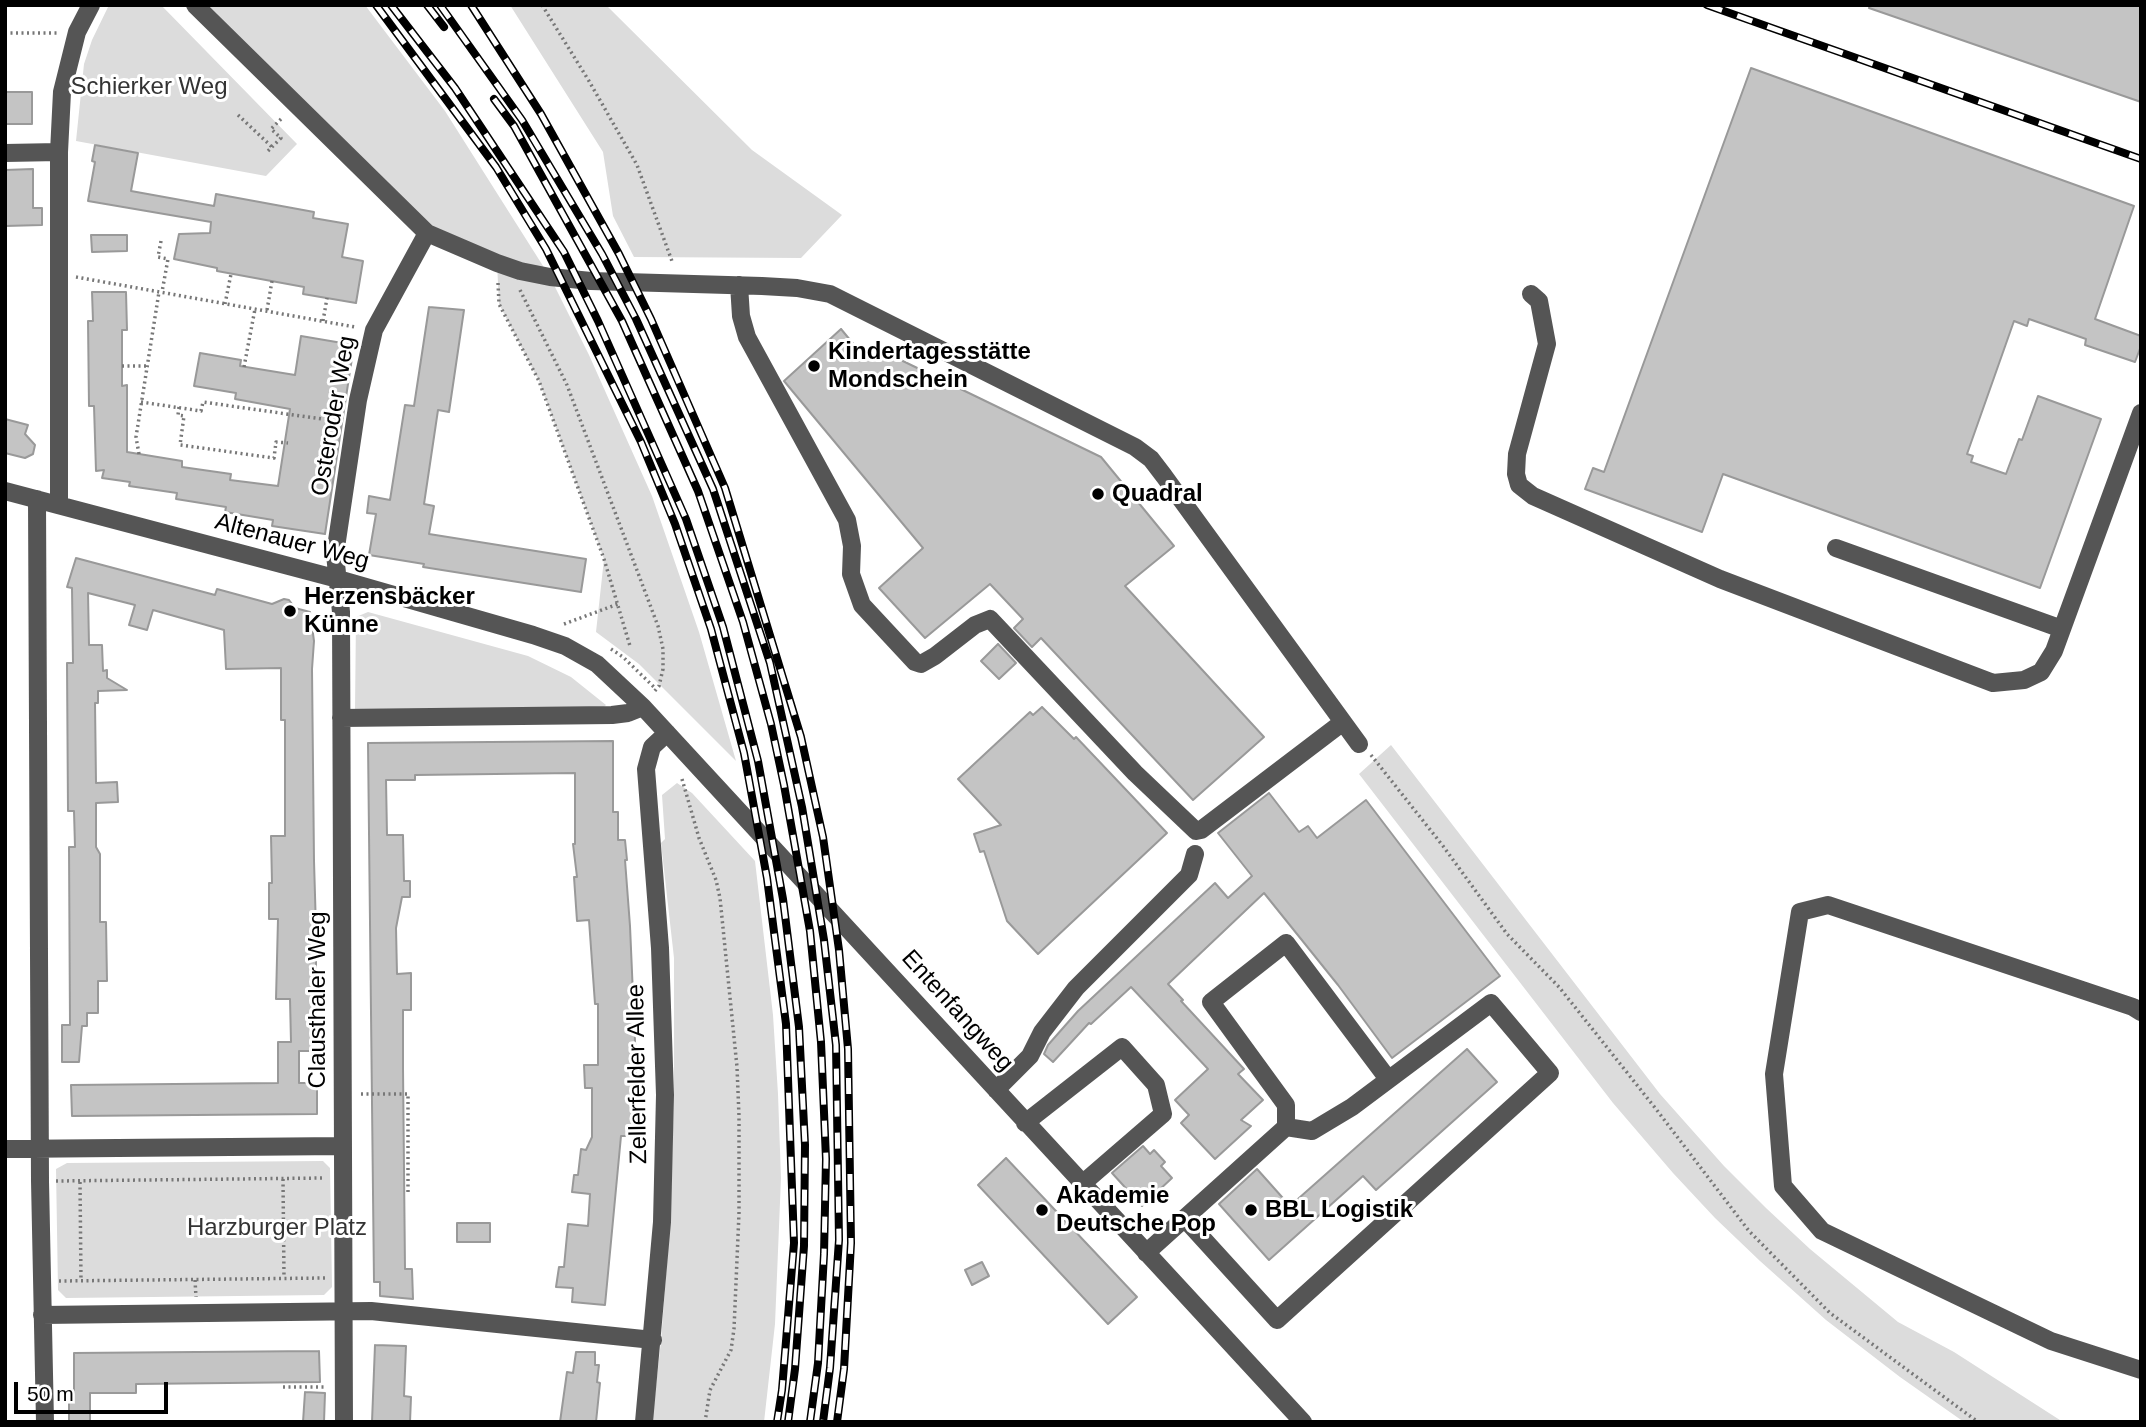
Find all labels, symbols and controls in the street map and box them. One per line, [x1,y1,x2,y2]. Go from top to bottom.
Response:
park label: Schierker Weg [71,73,227,101]
street label: Osteroder Weg [306,334,362,498]
place label: Kindertagesstätte Mondschein [828,338,1031,394]
marker: Kindertagesstätte Mondschein [806,358,822,374]
place label: Quadral [1112,480,1203,508]
marker: Quadral [1090,486,1106,502]
street label: Altenauer Weg [212,508,372,576]
place label: Herzensbäcker Künne [304,583,475,639]
marker: Herzensbäcker Künne [282,603,298,619]
street label: Clausthaler Weg [304,912,332,1088]
street label: Entenfangweg [895,944,1019,1078]
street label: Zellerfelder Allee [622,984,654,1164]
place label: Akademie Deutsche Pop [1056,1182,1216,1238]
place label: BBL Logistik [1265,1196,1413,1224]
marker: Akademie Deutsche Pop [1034,1202,1050,1218]
marker: BBL Logistik [1243,1202,1259,1218]
park label: Harzburger Platz [187,1214,367,1242]
scale bar [18,1368,172,1412]
text: 50 m [27,1382,74,1405]

